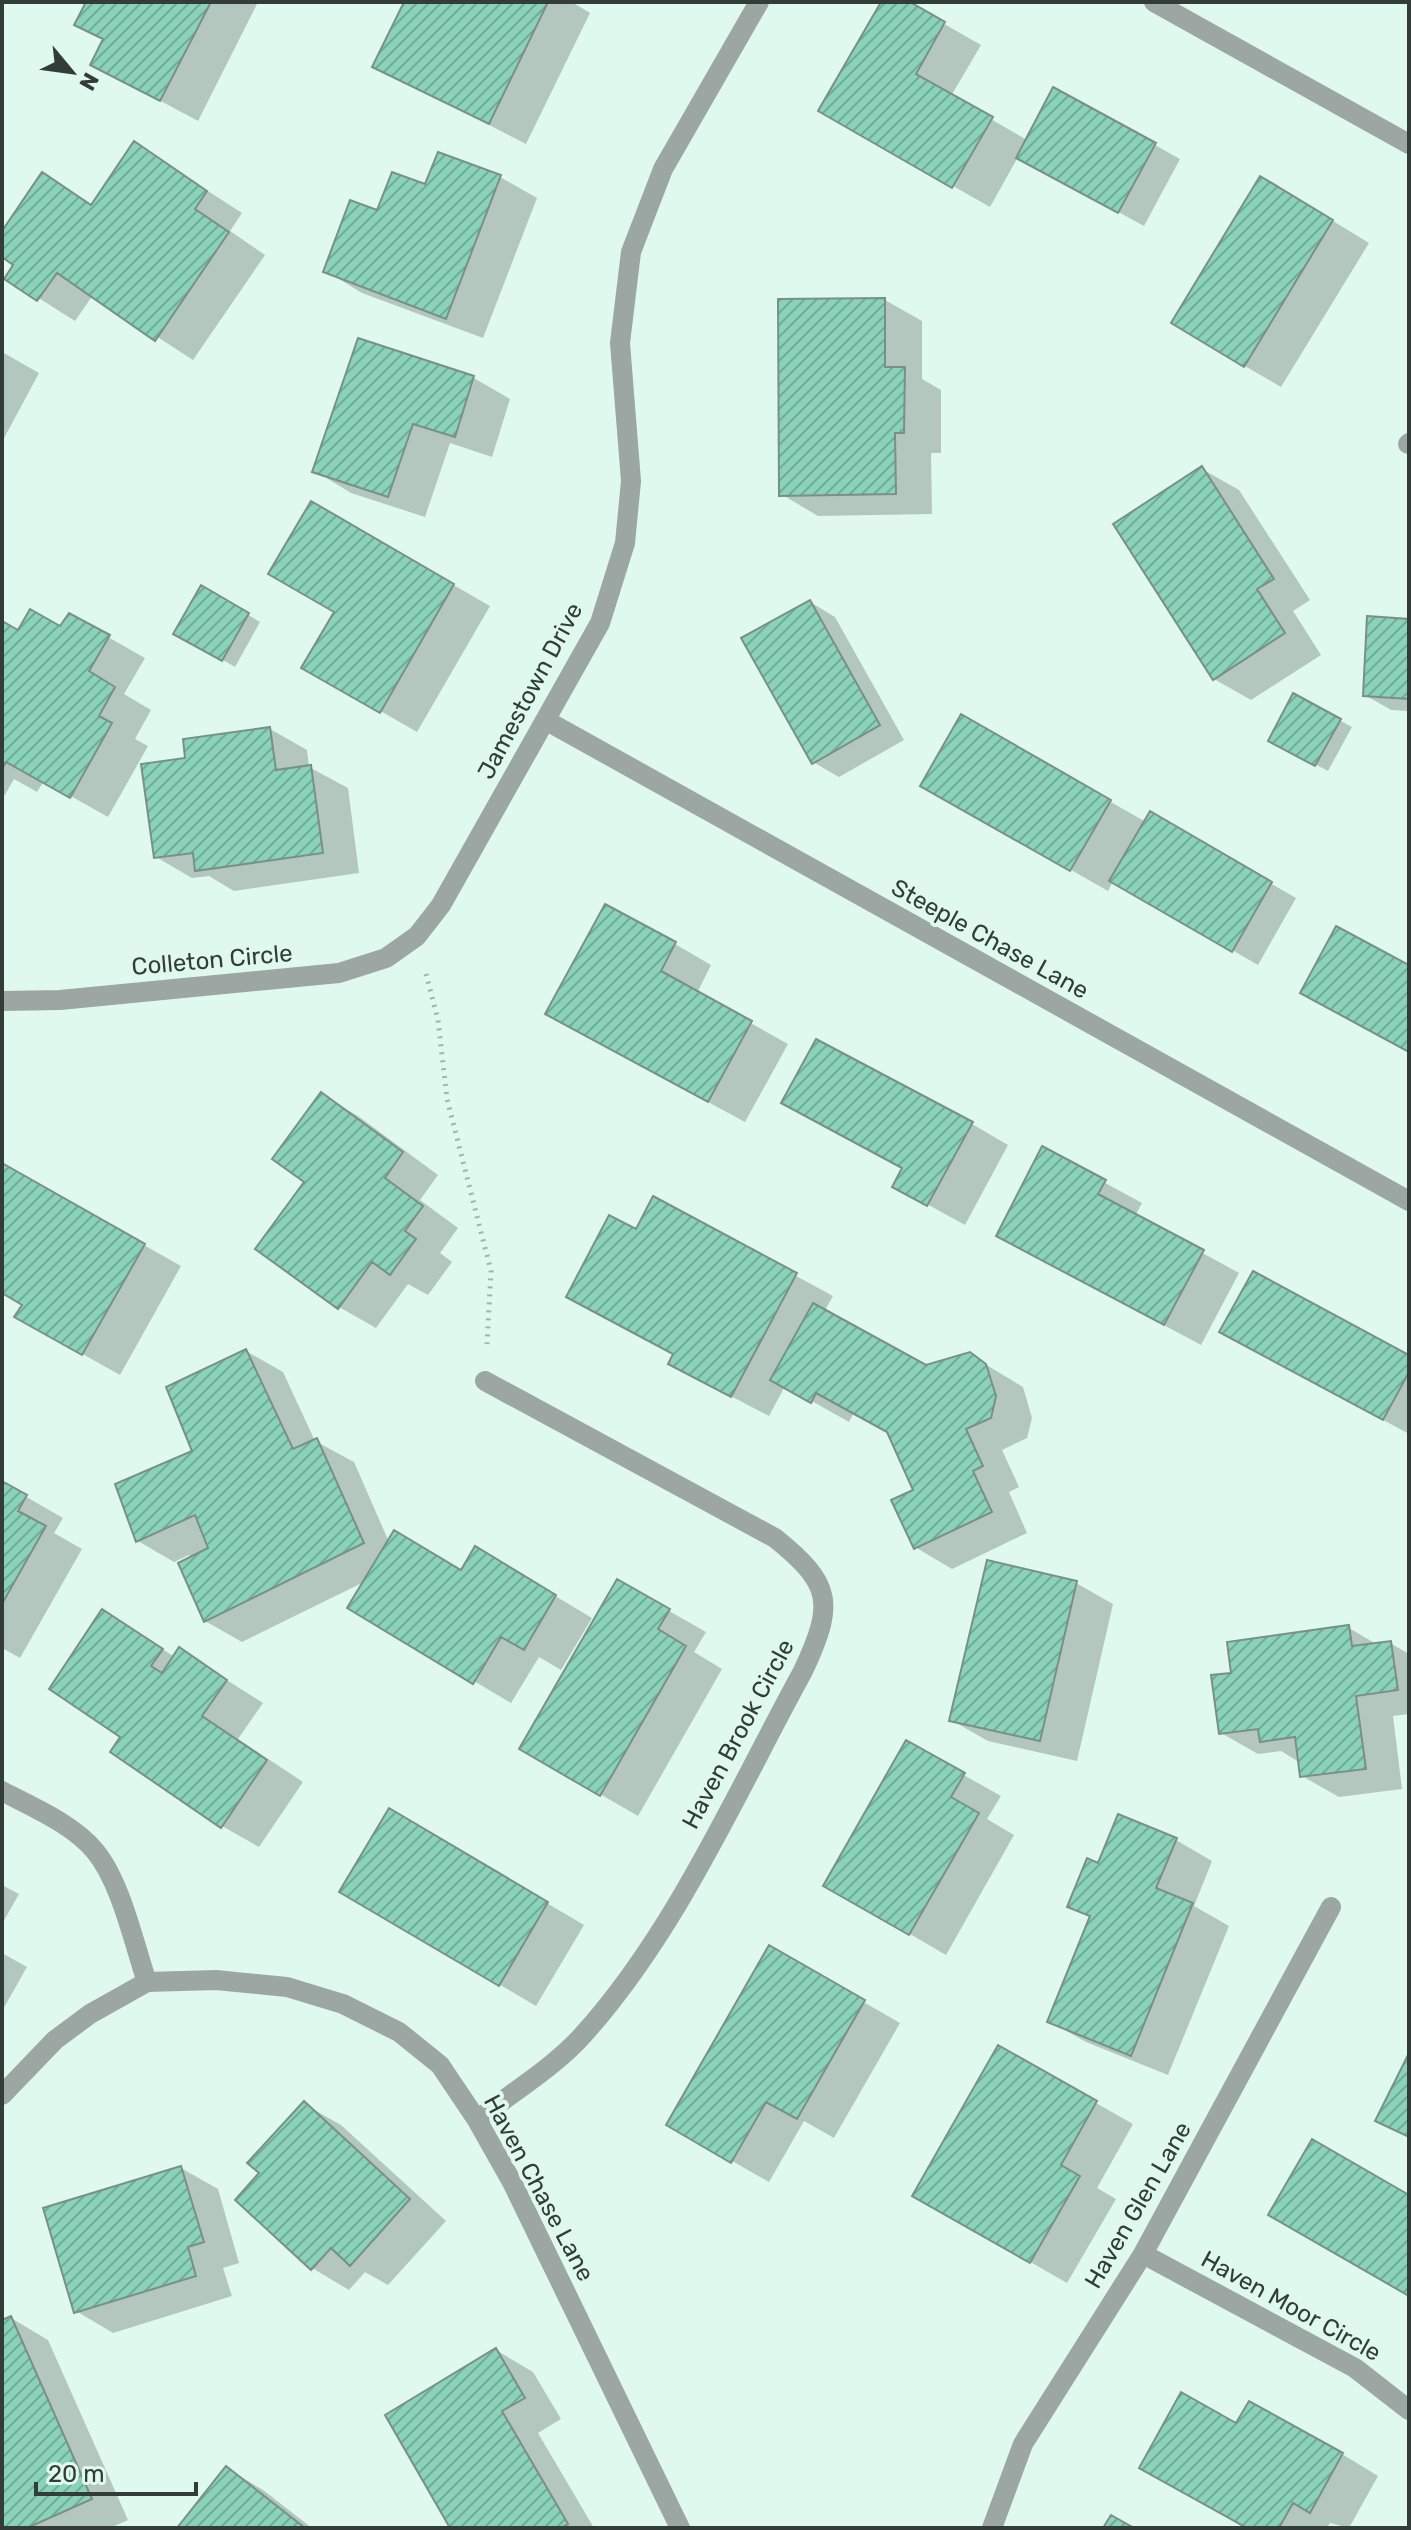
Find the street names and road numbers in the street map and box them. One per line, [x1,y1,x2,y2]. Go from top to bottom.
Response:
street label: Jamestown Drive [472,598,588,784]
street label: Steeple Chase Lane [887,873,1093,1005]
street label: Colleton Circle [130,939,294,981]
street label: Haven Brook Circle [676,1634,800,1834]
street label: Haven Chase Lane [478,2090,600,2286]
street label: Haven Glen Lane [1079,2117,1197,2293]
street label: Haven Moor Circle [1196,2245,1386,2367]

